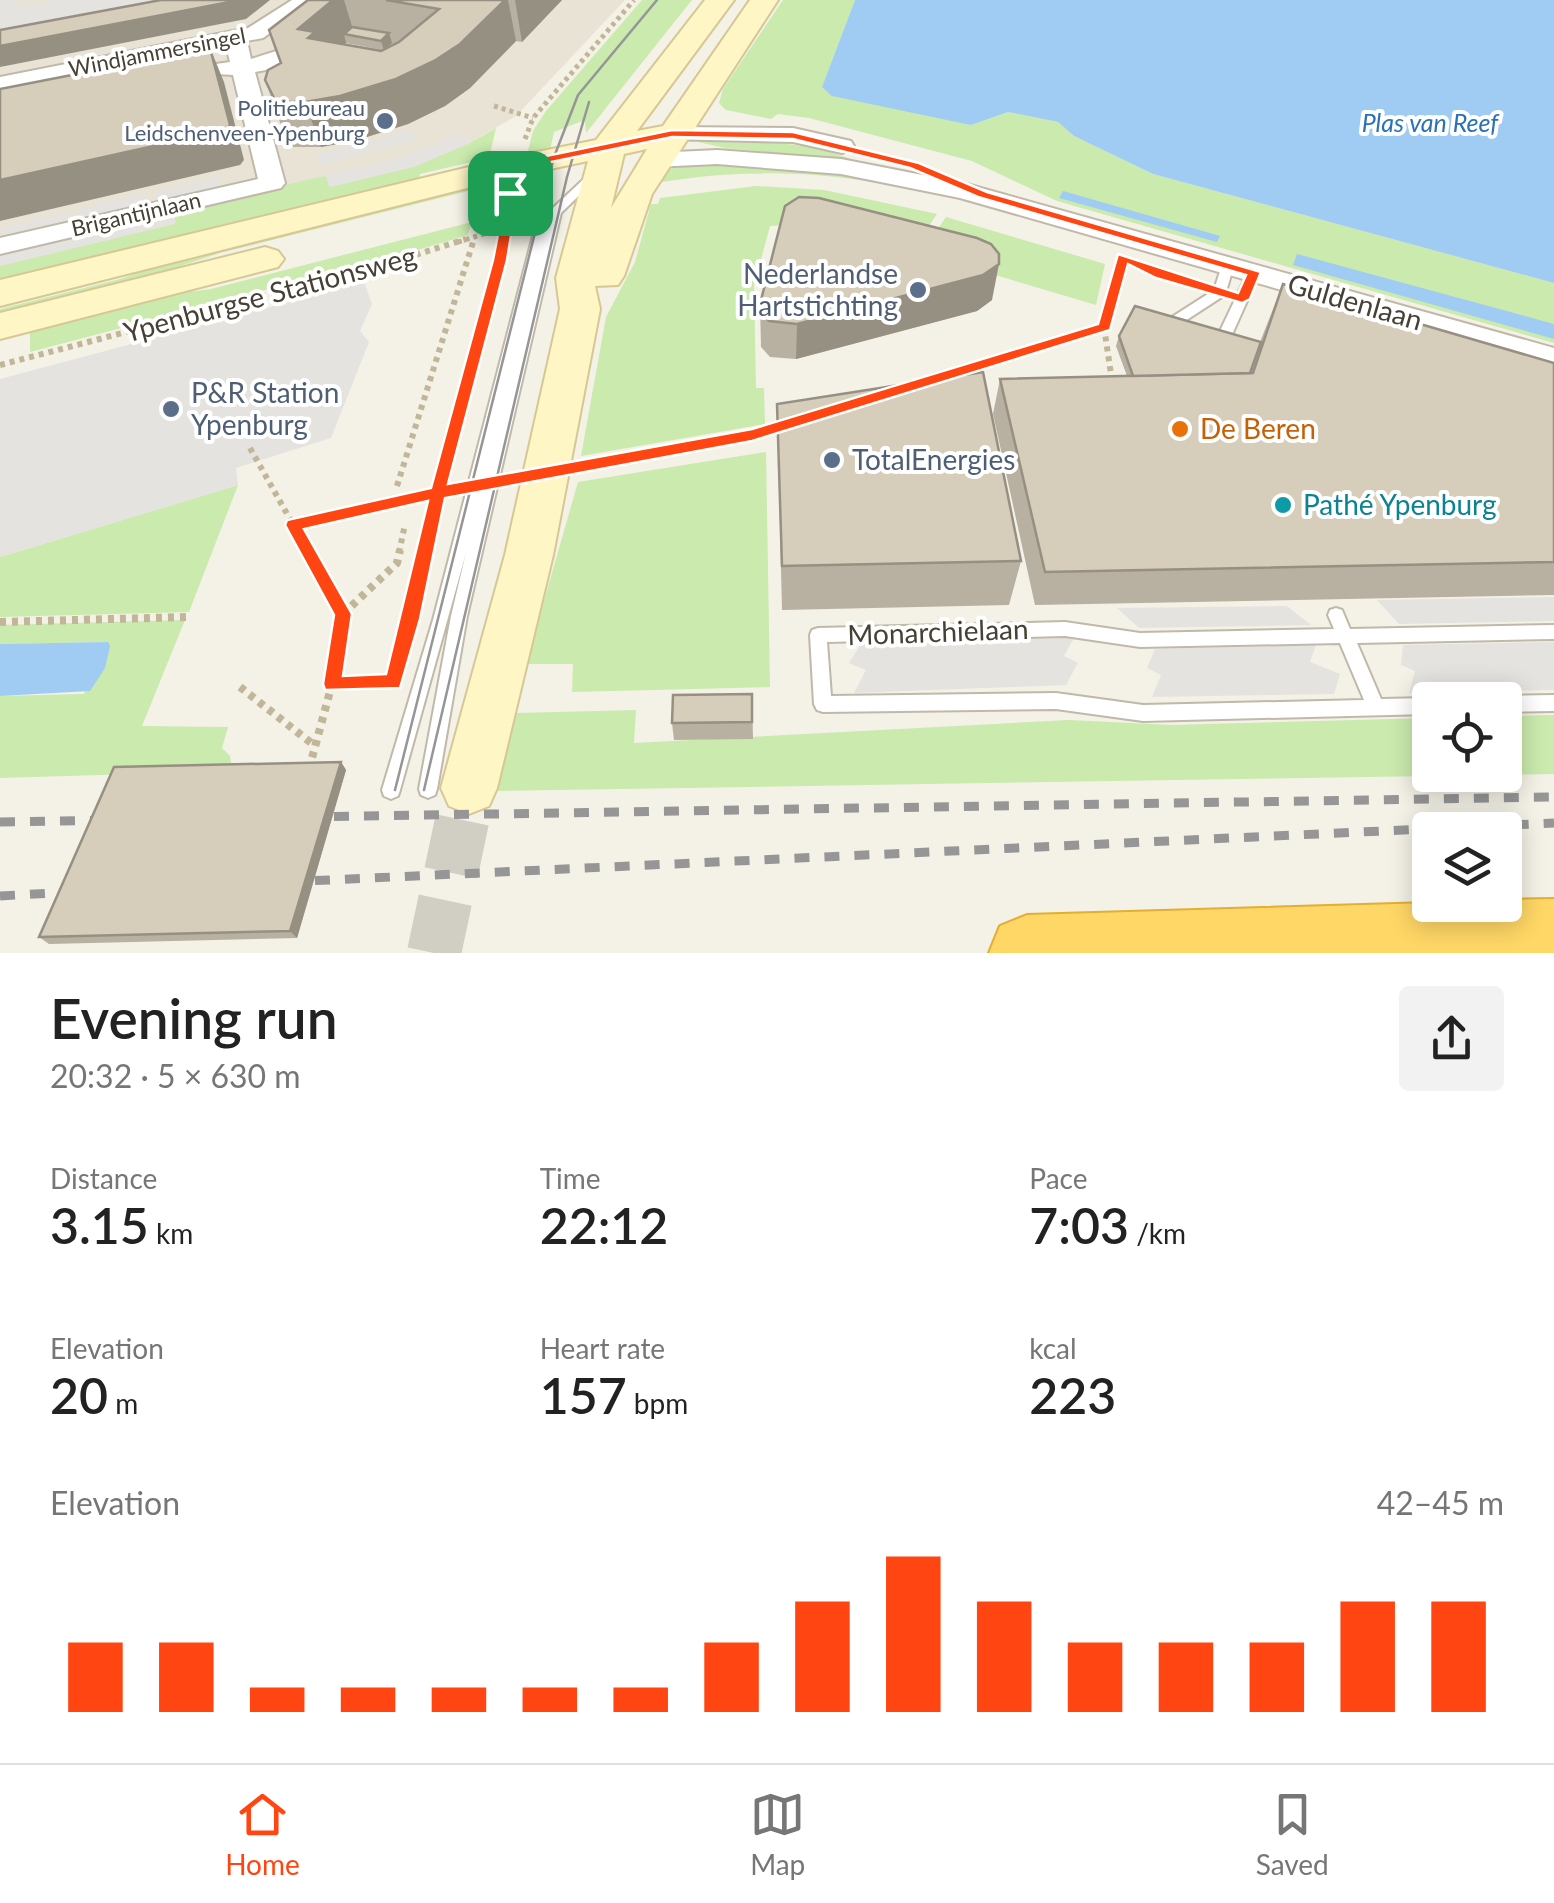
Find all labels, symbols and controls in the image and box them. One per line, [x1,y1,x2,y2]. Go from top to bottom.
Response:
street label: Windjammersingel [66,21,248,82]
place label: Politiebureau Leidschenveen-Ypenburg [124,94,365,146]
water label: Plas van Reef [1362,107,1500,137]
marker: Politiebureau Leidschenveen-Ypenburg [374,110,396,132]
pin [468,151,553,236]
icon: arrive [483,166,538,221]
street label: Brigantijnlaan [68,185,203,242]
street label: Ypenburgse Stationsweg [120,238,420,348]
place label: Nederlandse Hartstichting [737,256,898,322]
street label: Guldenlaan [1284,266,1427,336]
marker: Nederlandse Hartstichting [907,279,929,301]
place label: P&R Station Ypenburg [191,375,339,441]
marker: P&R Station Ypenburg [160,398,182,420]
place label: De Beren [1200,411,1316,445]
marker: De Beren [1169,418,1191,440]
place label: TotalEnergies [852,442,1015,476]
marker: TotalEnergies [821,449,843,471]
place label: Pathé Ypenburg [1303,487,1497,521]
marker: Pathé Ypenburg [1272,494,1294,516]
street label: Monarchielaan [847,611,1029,651]
map controls [1412,682,1522,922]
button: locate [1412,682,1522,792]
button: layers [1412,812,1522,922]
text: Evening run [50,985,338,1051]
button: share [1399,986,1504,1091]
text: 20:32 · 5 × 630 m [50,1056,301,1095]
text: Distance [50,1161,157,1195]
text: Time [540,1161,601,1195]
text: Pace [1029,1161,1088,1195]
text: 3.15 [50,1195,149,1255]
text: 22:12 [540,1195,668,1255]
text: 7:03 [1029,1195,1129,1255]
text: km [149,1216,193,1250]
text: /km [1129,1216,1186,1250]
text: Elevation [50,1331,164,1365]
text: Heart rate [540,1331,665,1365]
text: kcal [1029,1331,1077,1365]
text: 20 [50,1365,108,1425]
text: 157 [540,1365,627,1425]
text: 223 [1029,1365,1116,1425]
text: m [108,1386,138,1420]
text: bpm [627,1386,688,1420]
text: Elevation [50,1483,180,1522]
text: 42–45 m [1377,1483,1504,1522]
tab: Home [225,1787,300,1881]
tab: Map [750,1787,805,1881]
tab: Saved [1256,1787,1329,1881]

